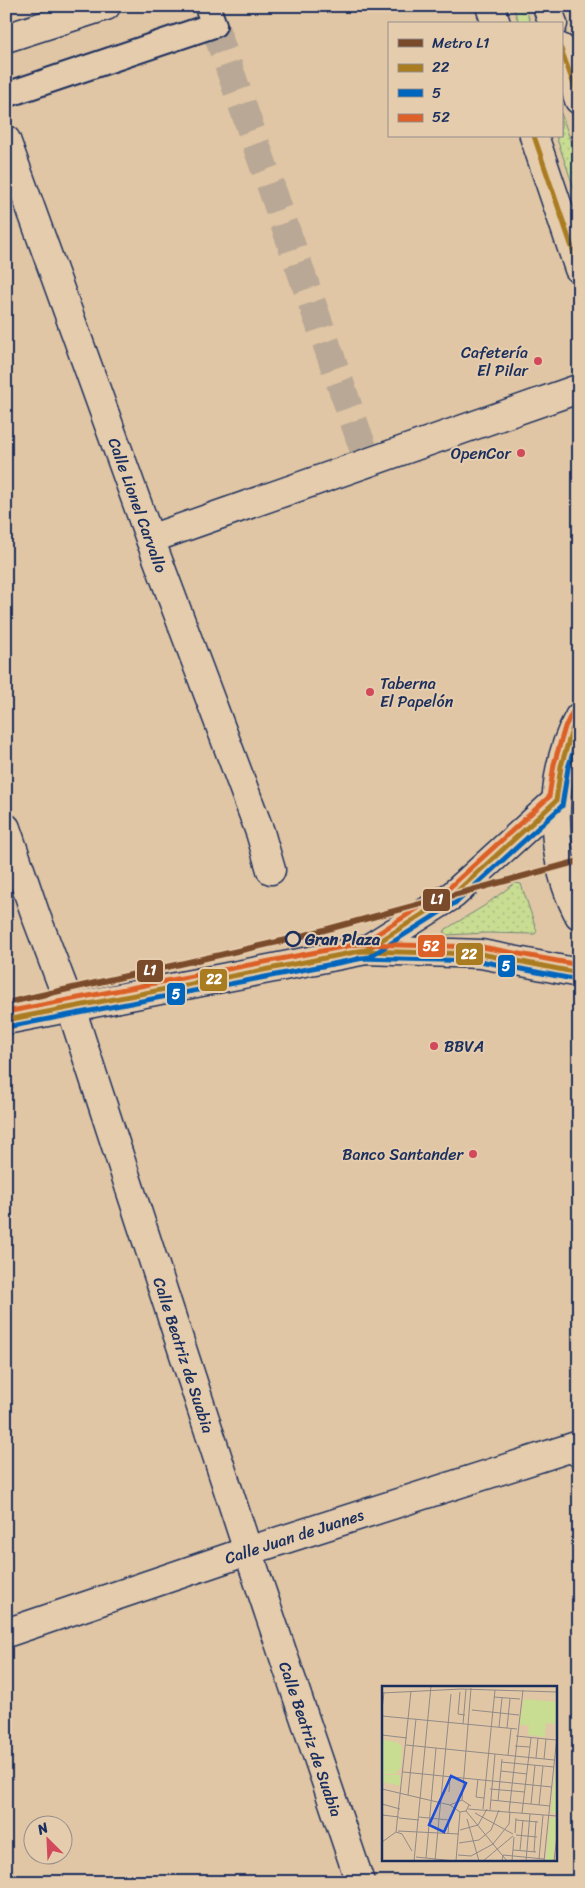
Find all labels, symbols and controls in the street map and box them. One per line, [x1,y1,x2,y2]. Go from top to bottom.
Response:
legend [388,22,562,138]
text: Metro L1 [432,30,490,56]
text: 22 [432,54,450,80]
text: 5 [432,80,441,106]
text: 52 [432,104,450,130]
place label: Cafetería El Pilar [461,338,529,385]
marker: Cafetería El Pilar [532,355,544,367]
street label: Calle Lionel Carvallo [100,433,176,577]
place label: OpenCor [451,439,512,468]
marker: OpenCor [515,447,527,459]
place label: Taberna El Papelón [380,669,454,716]
marker: Taberna El Papelón [364,686,376,698]
text: L1 [431,887,443,912]
line badge: L1 [422,888,451,912]
place label: Gran Plaza [304,925,381,954]
marker: Gran Plaza [285,931,301,947]
line badge: 52 [417,934,446,958]
text: 52 [423,934,440,959]
line badge: 22 [455,942,484,966]
text: 22 [460,942,478,967]
line badge: 5 [497,954,516,978]
text: 5 [502,954,511,979]
text: L1 [144,958,156,983]
line badge: L1 [136,959,164,983]
text: 22 [205,967,223,992]
line badge: 22 [199,968,228,992]
line badge: 5 [166,982,186,1006]
text: 5 [172,982,181,1007]
place label: BBVA [444,1032,484,1061]
marker: BBVA [428,1040,440,1052]
place label: Banco Santander [342,1140,464,1169]
marker: Banco Santander [467,1148,479,1160]
street label: Calle Beatriz de Suabia [145,1273,222,1437]
street label: Calle Juan de Juanes [221,1500,368,1573]
street label: Calle Beatriz de Suabia [270,1657,351,1821]
inset map [382,1686,558,1860]
text: N [32,1815,53,1842]
north arrow [22,1816,72,1866]

